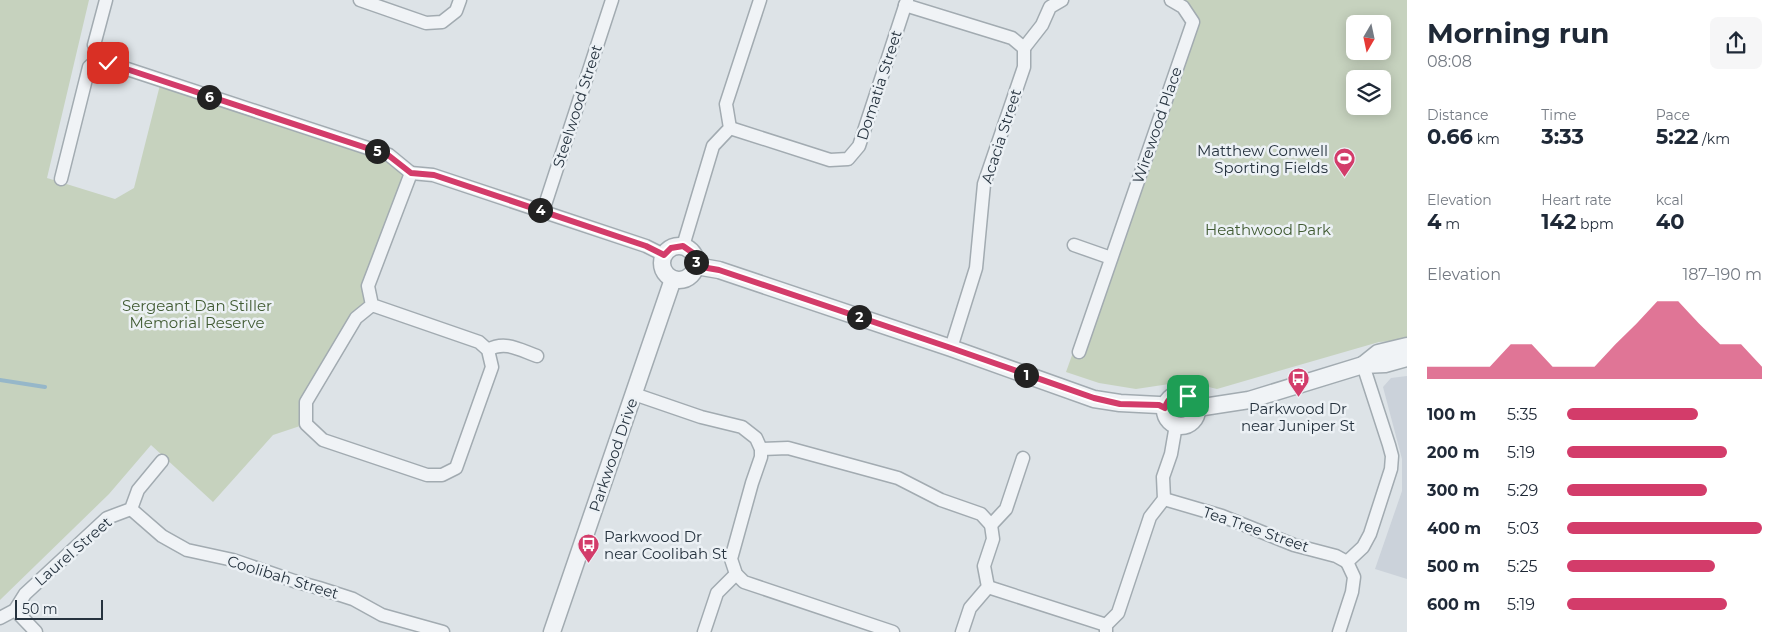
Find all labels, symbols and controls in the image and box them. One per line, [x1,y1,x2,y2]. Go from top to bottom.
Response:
north arrow [1346,15,1391,60]
map controls [1346,15,1391,115]
text: Morning run [1427,16,1609,50]
button: share [1710,17,1762,69]
street label: Domatia Street [852,27,906,143]
pin [87,42,129,84]
street label: Steelwood Street [548,42,606,170]
icon: check [94,49,122,77]
text: 08:08 [1427,52,1472,71]
street label: Wirewood Place [1128,64,1186,186]
button: layers [1346,70,1391,115]
pin: 6 [196,84,222,110]
street label: Acacia Street [977,86,1025,186]
text: 6 [205,88,214,106]
text: Distance [1427,106,1489,124]
text: Time [1541,106,1576,124]
text: Pace [1656,106,1690,124]
text: 0.66 [1427,124,1473,149]
text: 3:33 [1541,124,1584,149]
text: 5:22 [1656,124,1698,149]
text: km [1473,130,1500,148]
text: /km [1698,130,1730,148]
pin: 5 [364,138,390,164]
place label: Matthew Conwell Sporting Fields [1197,141,1328,177]
text: 5 [373,142,382,160]
sports icon: Matthew Conwell Sporting Fields [1332,147,1356,178]
text: Elevation [1427,191,1492,209]
text: Heart rate [1541,191,1612,209]
text: kcal [1656,191,1684,209]
pin: 4 [528,198,552,222]
text: 4 [536,201,545,219]
text: 4 [1427,209,1441,234]
text: 142 [1541,209,1576,234]
text: 40 [1656,209,1684,234]
text: m [1441,215,1460,233]
text: bpm [1576,215,1614,233]
park label: Heathwood Park [1205,220,1331,239]
pin: 3 [684,250,708,274]
text: 3 [692,253,701,271]
text: Elevation [1427,265,1501,284]
text: 187–190 m [1682,265,1762,284]
park label: Sergeant Dan Stiller Memorial Reserve [122,296,272,332]
pin: 2 [846,304,872,330]
text: 2 [855,308,864,326]
pin: 1 [1014,362,1038,388]
text: 1 [1024,366,1029,384]
bus stop icon: Parkwood Dr near Juniper St [1286,367,1310,398]
pin [1167,375,1209,417]
icon: arrive [1174,382,1202,410]
street label: Parkwood Drive [585,396,641,514]
place label: Parkwood Dr near Juniper St [1241,399,1355,435]
text: 100 m [1427,405,1476,424]
text: 5:35 [1507,405,1537,424]
text: 200 m [1427,443,1479,462]
text: 5:19 [1507,443,1535,462]
text: 300 m [1427,481,1480,500]
text: 5:29 [1507,481,1538,500]
street label: Tea Tree Street [1200,502,1312,556]
street label: Laurel Street [31,512,115,590]
text: 400 m [1427,519,1481,538]
text: 5:03 [1507,519,1539,538]
place label: Parkwood Dr near Coolibah St [604,527,727,563]
bus stop icon: Parkwood Dr near Coolibah St [576,533,600,564]
street label: Coolibah Street [225,551,341,603]
text: 500 m [1427,557,1480,576]
text: 5:25 [1507,557,1538,576]
text: 600 m [1427,595,1480,614]
text: 5:19 [1507,595,1535,614]
scale bar [15,597,102,620]
text: 50 m [22,600,58,618]

